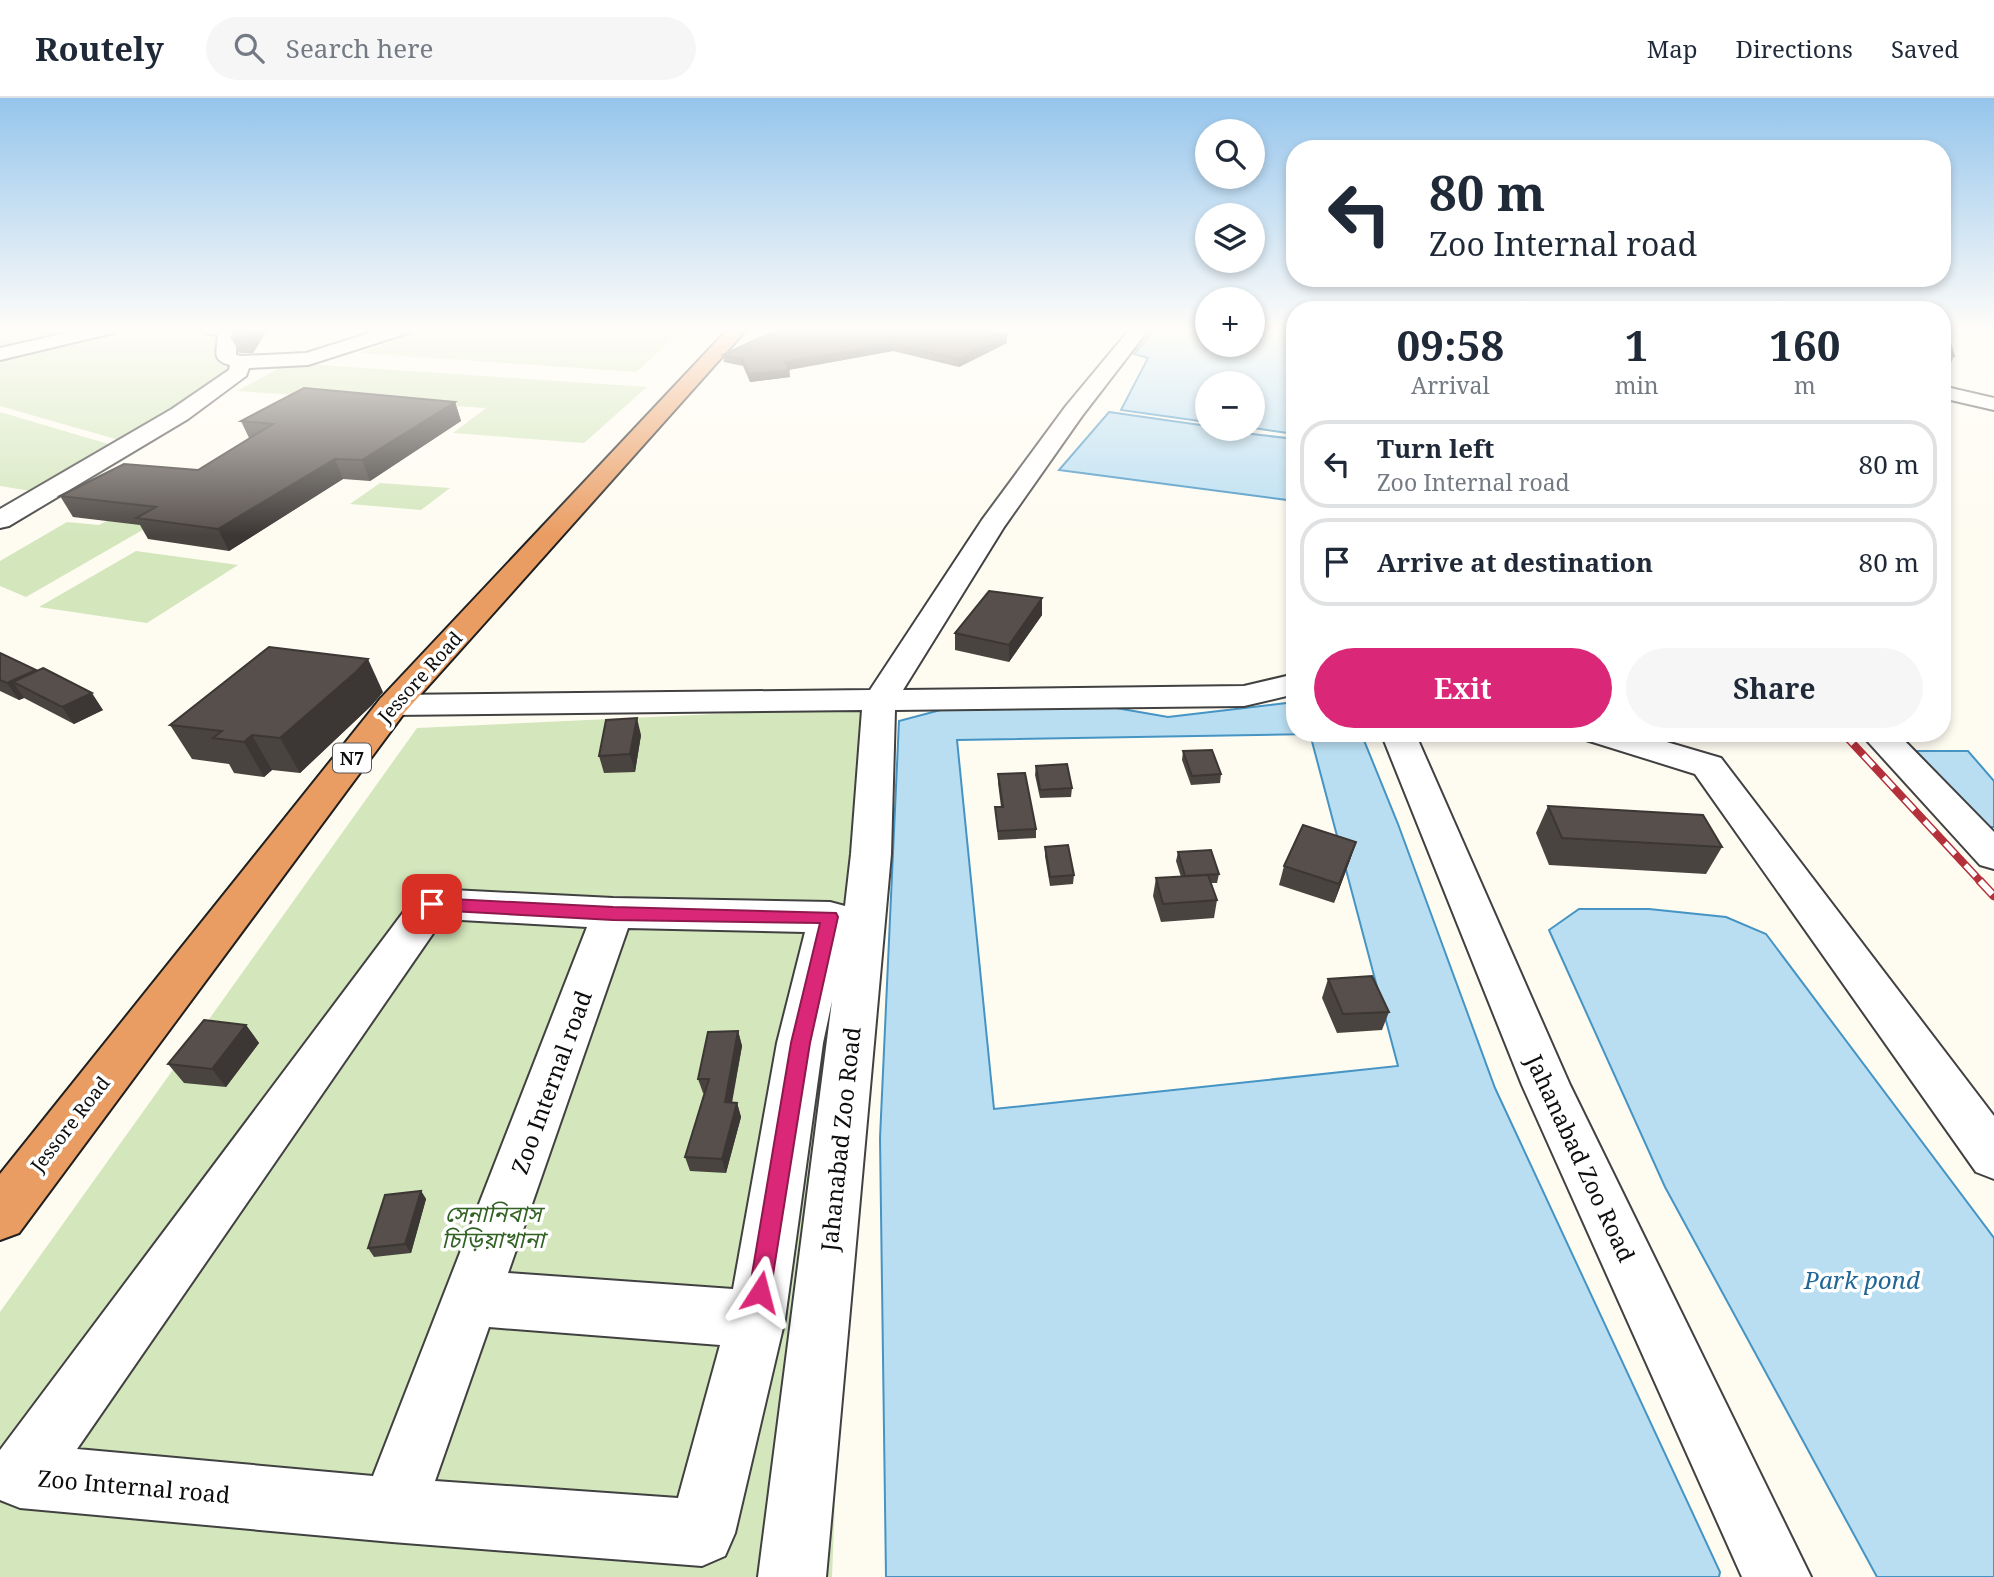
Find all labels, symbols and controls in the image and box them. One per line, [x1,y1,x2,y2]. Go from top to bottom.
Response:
search box [206,17,696,80]
text: Routely [35,26,164,71]
icon: search [230,29,268,67]
text: Search here [286,30,433,66]
text: Map [1647,32,1698,65]
text: Directions [1736,32,1853,65]
text: Saved [1891,32,1959,65]
map controls [1195,119,1265,441]
button: search [1195,119,1265,189]
text: 80 m [1429,159,1545,225]
icon: left [1314,168,1405,259]
button: layers [1195,203,1265,273]
text: Zoo Internal road [1429,222,1697,265]
button: + [1195,287,1265,357]
text: 09:58 [1397,316,1504,373]
text: 1 [1625,316,1649,373]
text: 160 [1769,316,1840,373]
text: Arrival [1411,369,1490,401]
text: min [1615,369,1659,401]
text: m [1794,369,1816,401]
button: − [1195,371,1265,441]
text: Turn left [1377,430,1494,466]
icon: left [1318,445,1356,483]
text: 80 m [1859,446,1919,482]
text: Zoo Internal road [1377,466,1570,498]
icon: arrive [1318,543,1356,581]
text: Arrive at destination [1377,544,1653,580]
text: 80 m [1859,544,1919,580]
street label: Jessore Road [371,625,468,729]
button: Exit [1314,648,1612,728]
button: Share [1626,648,1923,728]
road number: N7 [333,744,371,772]
pin [402,874,462,934]
icon: arrive [413,885,451,923]
street label: Zoo Internal road [503,986,599,1178]
street label: Jahanabad Zoo Road [812,1025,868,1254]
street label: Jahanabad Zoo Road [1518,1048,1643,1267]
street label: Jessore Road [24,1070,116,1178]
park label: সেনানিবাস চিড়িয়াখানা [442,1197,548,1255]
position arrow [723,1255,797,1329]
water label: Park pond [1803,1263,1920,1296]
street label: Zoo Internal road [37,1462,231,1510]

